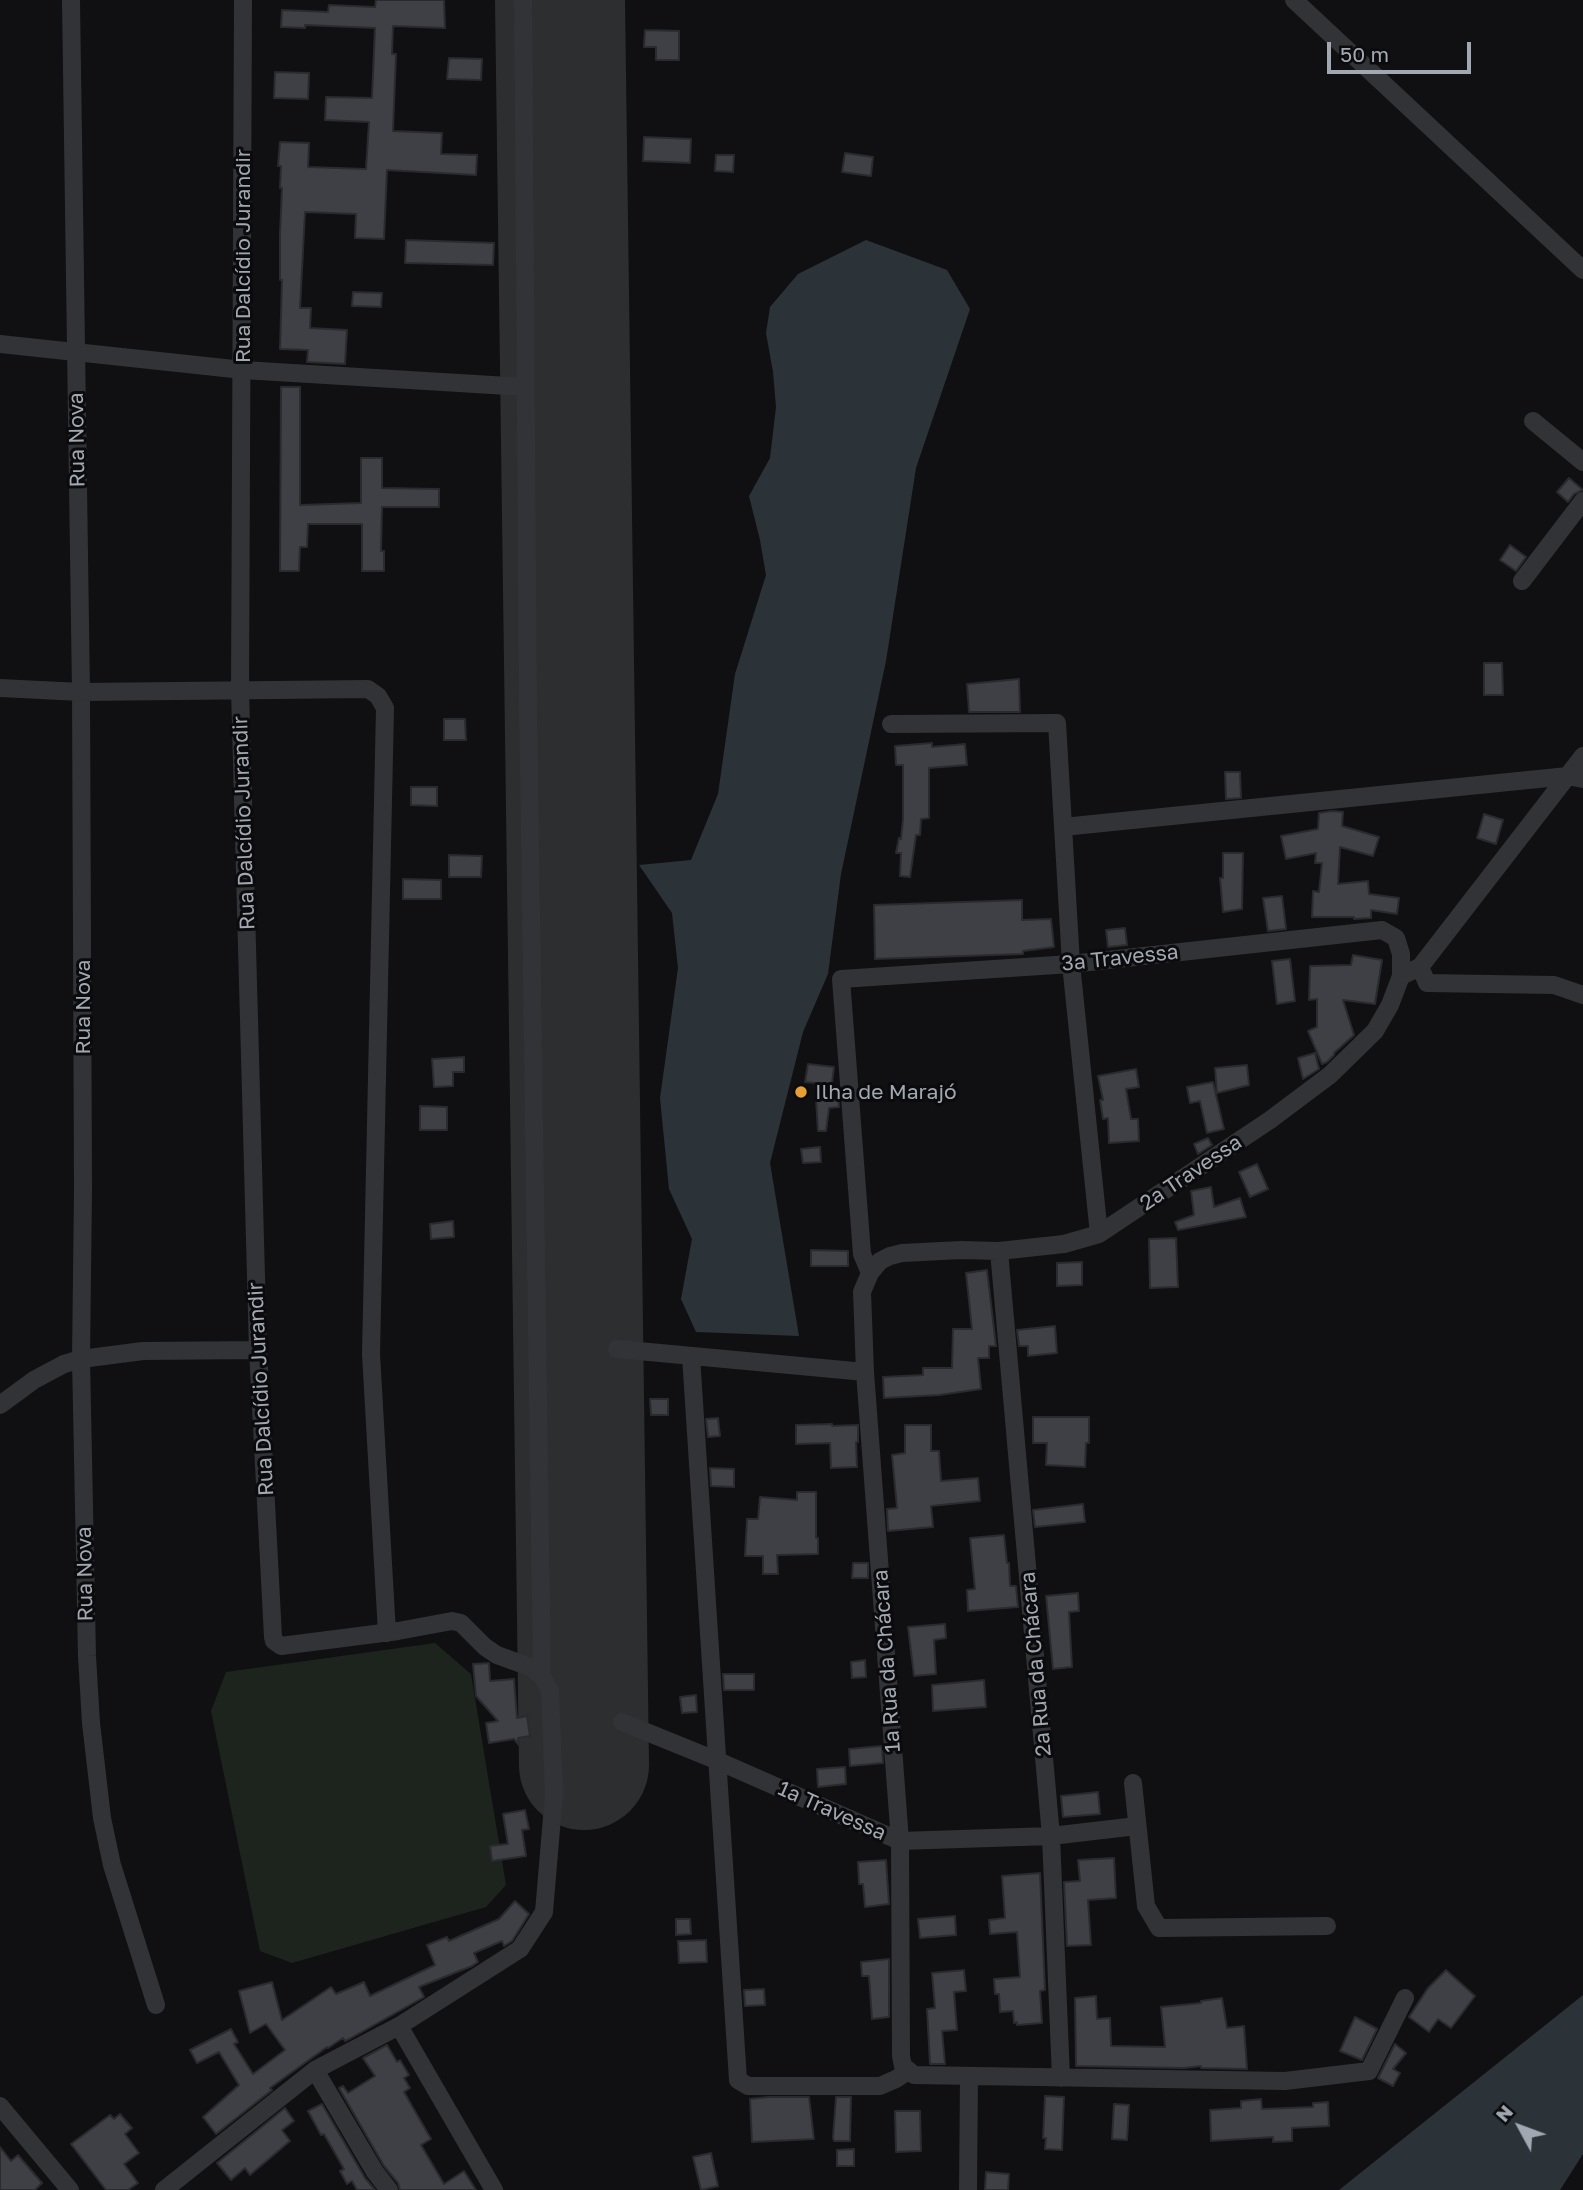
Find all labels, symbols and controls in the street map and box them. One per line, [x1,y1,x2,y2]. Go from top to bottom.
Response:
scale bar [1331,28,1474,72]
text: 50 m [1340,41,1389,67]
street label: Rua Dalcídio Jurandir [230,149,256,363]
street label: Rua Nova [64,392,90,488]
street label: Rua Dalcídio Jurandir [228,716,260,930]
street label: 3ª Travessa [1060,939,1180,977]
street label: Rua Nova [70,960,96,1054]
place label: Ilha de Marajó [815,1079,957,1105]
marker: Ilha de Marajó [793,1084,809,1100]
street label: 2ª Travessa [1135,1130,1247,1216]
street label: Rua Dalcídio Jurandir [243,1281,279,1497]
street label: Rua Nova [72,1526,98,1622]
street label: 1ª Rua da Chácara [868,1569,906,1753]
street label: 2ª Rua da Chácara [1015,1571,1057,1757]
street label: 1ª Travessa [774,1776,890,1846]
north arrow [1485,2092,1555,2162]
text: N [1490,2100,1517,2126]

